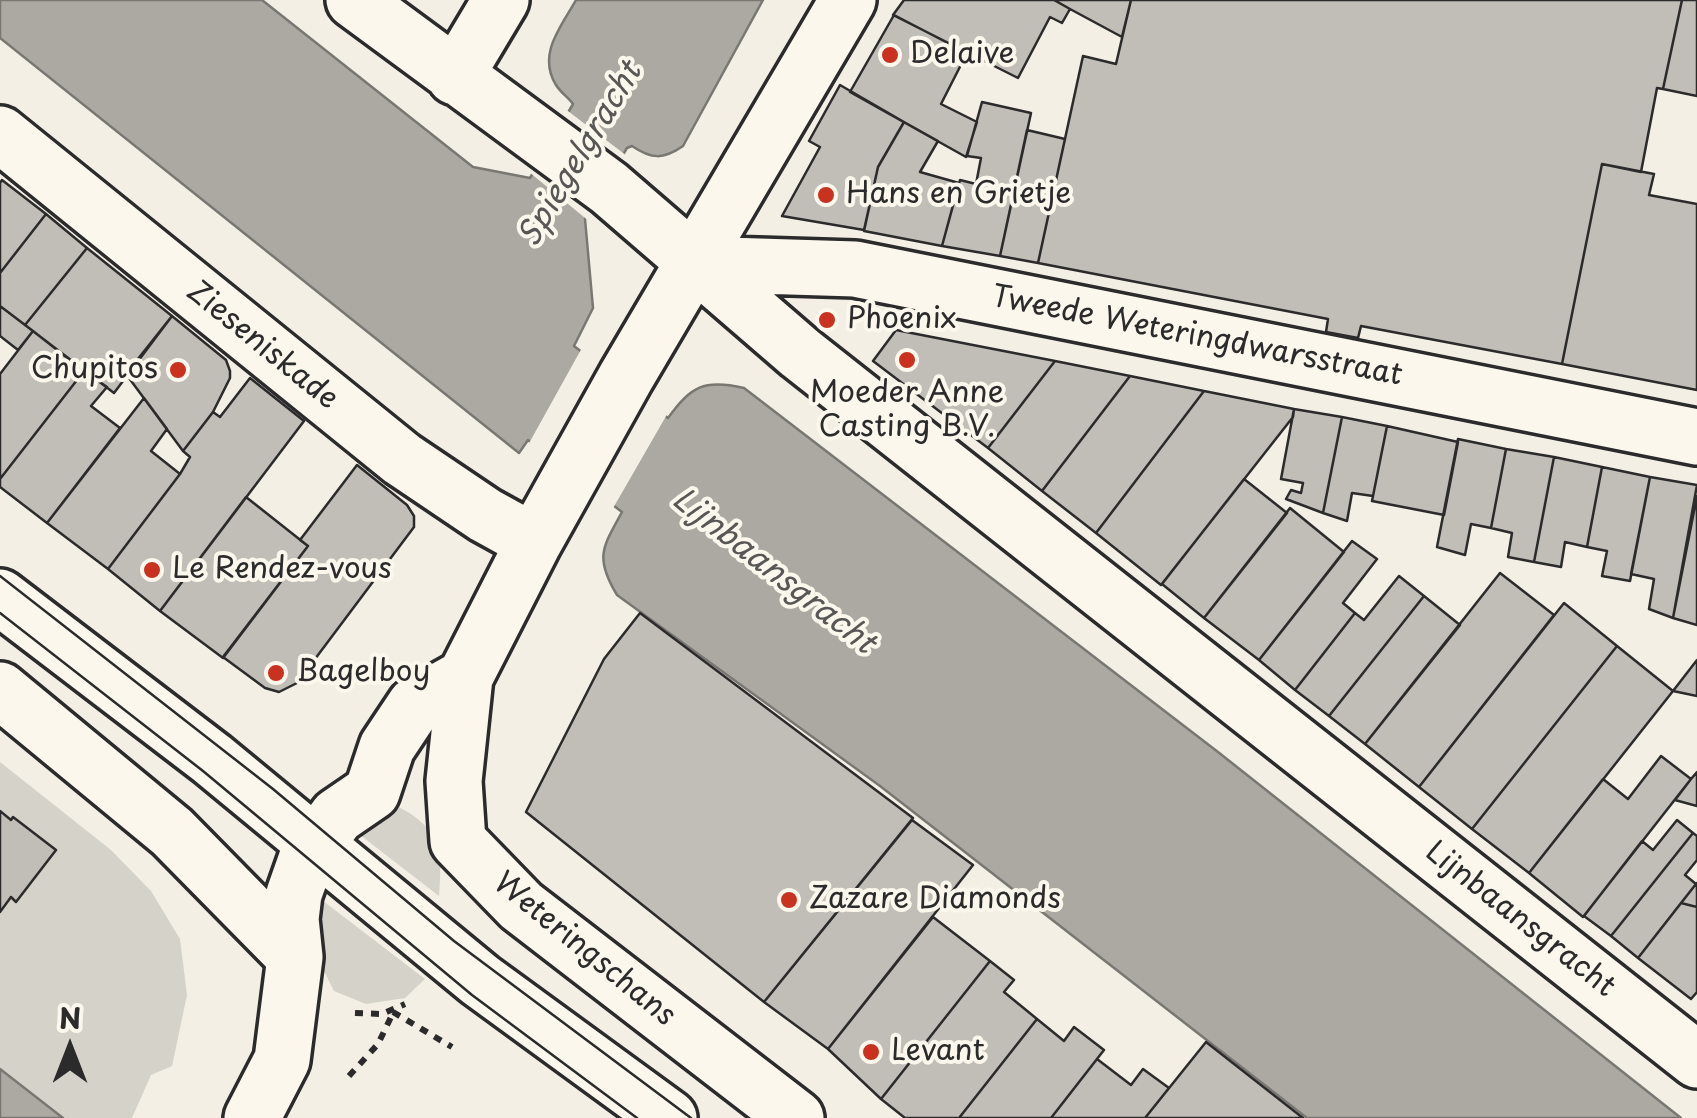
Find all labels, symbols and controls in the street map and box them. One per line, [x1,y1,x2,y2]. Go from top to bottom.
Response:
place label: Delaive [910,37,1015,73]
marker: Delaive [879,44,901,66]
water label: Spiegelgracht [511,56,651,254]
place label: Hans en Grietje [846,177,1071,213]
marker: Hans en Grietje [815,184,837,206]
street label: Zieseniskade [179,274,345,418]
street label: Tweede Weteringdwarsstraat [989,280,1405,394]
place label: Phoenix [847,302,956,338]
marker: Phoenix [816,309,838,331]
marker: Moeder Anne Casting B.V. [896,349,918,371]
place label: Chupitos [31,352,158,388]
marker: Chupitos [167,359,189,381]
place label: Moeder Anne Casting B.V. [810,376,1004,446]
water label: Lijnbaansgracht [664,481,882,663]
place label: Le Rendez-vous [172,552,392,588]
marker: Le Rendez-vous [141,559,163,581]
place label: Bagelboy [296,655,430,691]
marker: Bagelboy [265,662,287,684]
street label: Lijnbaansgracht [1418,835,1622,1005]
street label: Weteringschans [486,866,682,1034]
place label: Zazare Diamonds [809,882,1061,918]
marker: Zazare Diamonds [778,889,800,911]
text: N [59,996,81,1039]
north arrow [20,998,120,1098]
place label: Levant [891,1034,985,1070]
marker: Levant [860,1041,882,1063]

